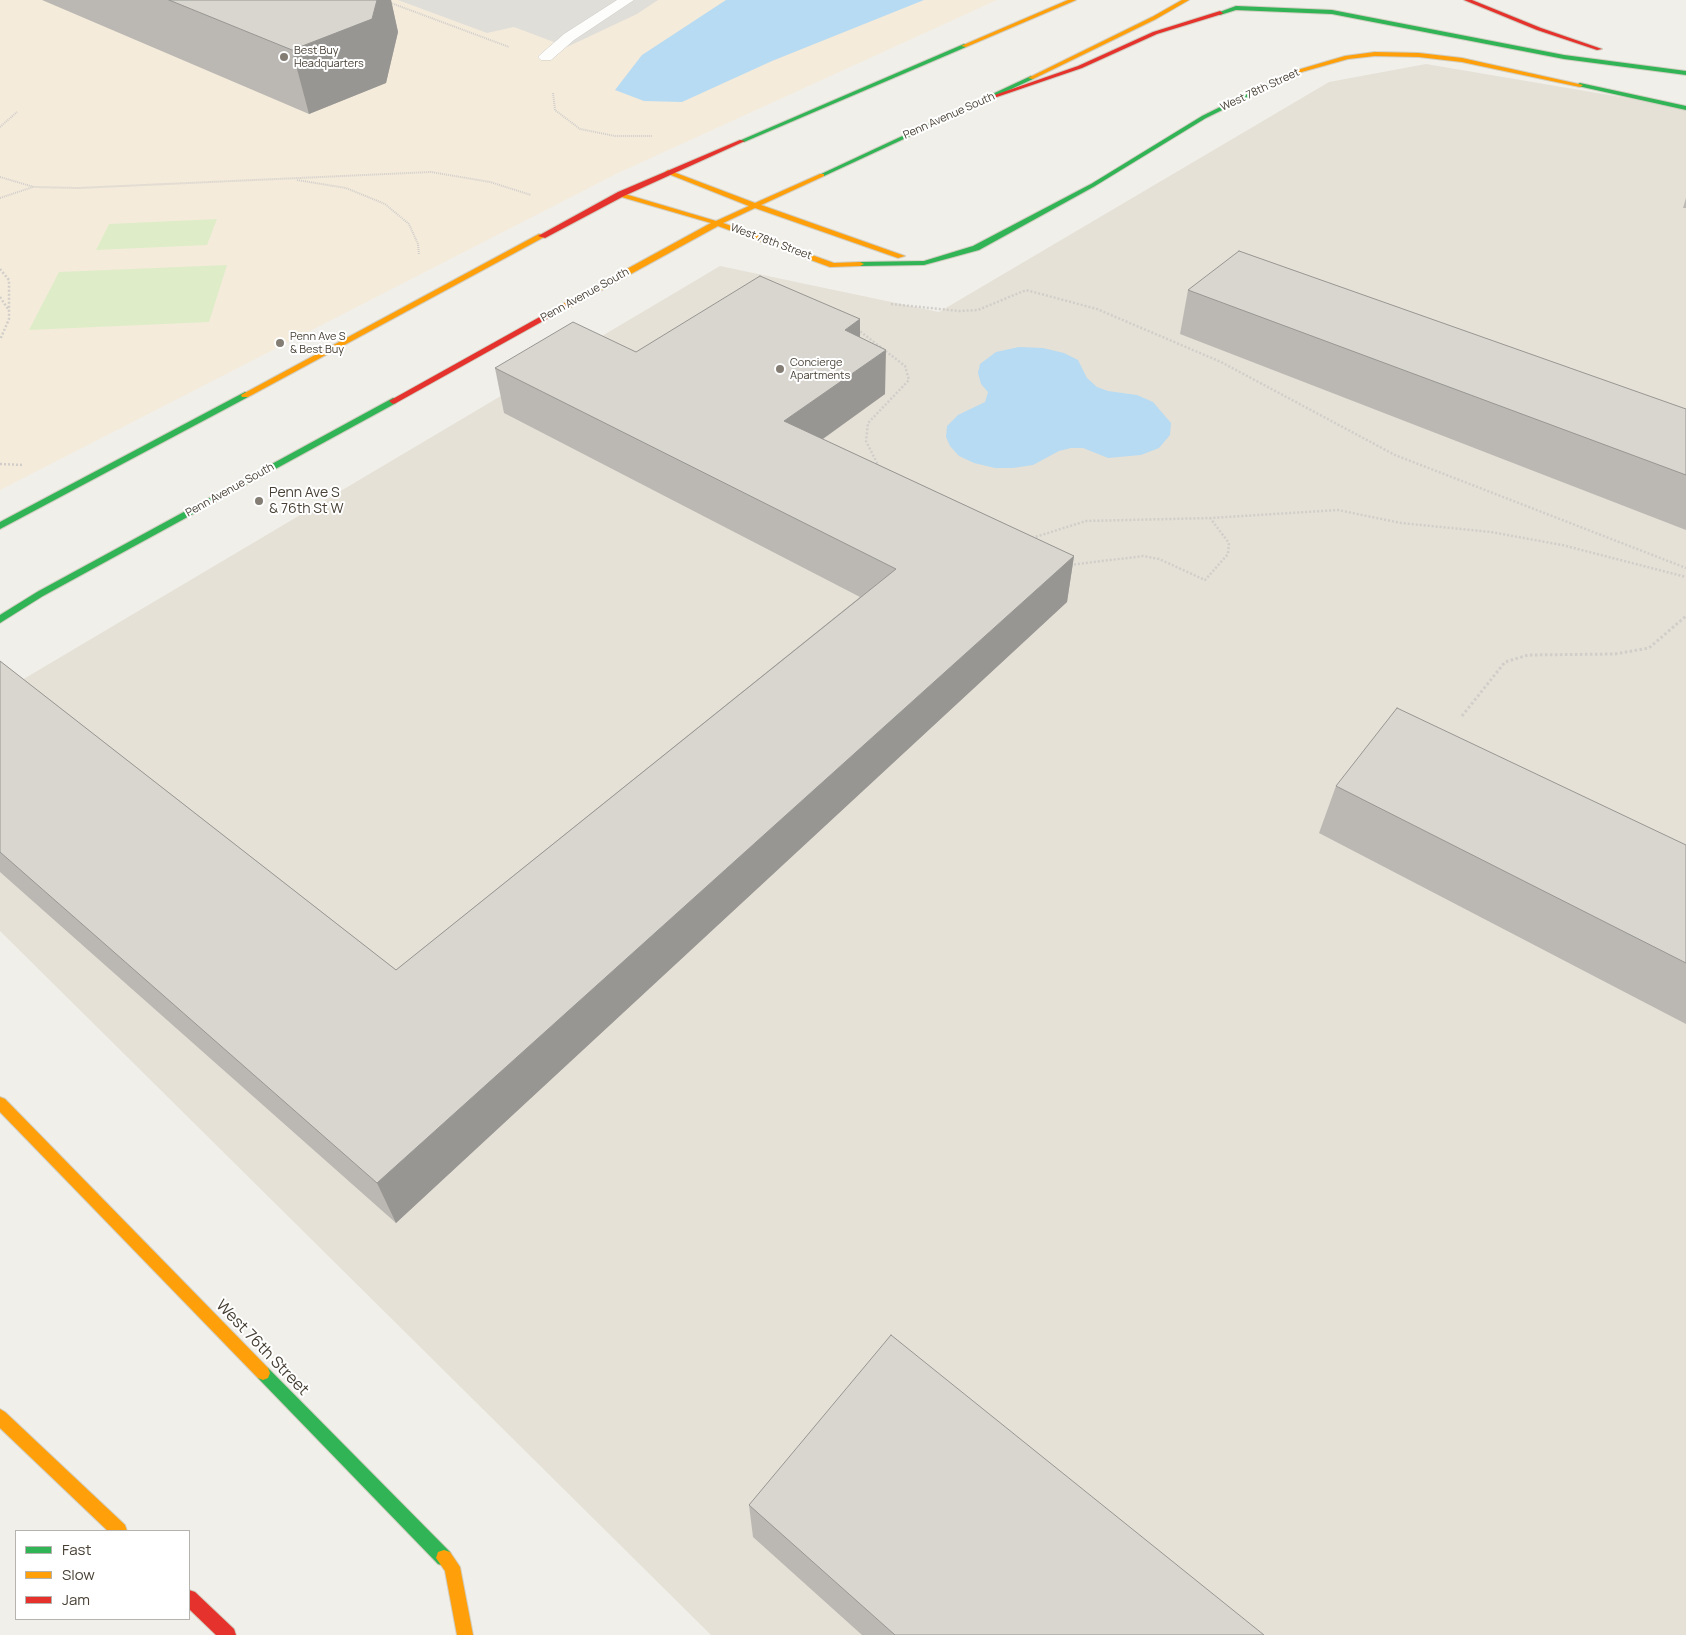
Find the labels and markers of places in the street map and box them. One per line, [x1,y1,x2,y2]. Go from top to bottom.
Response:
place label: Best Buy Headquarters [294,44,364,70]
marker: Best Buy Headquarters [278,51,290,63]
place label: Penn Ave S & Best Buy [290,330,345,356]
marker: Penn Ave S & Best Buy [274,337,286,349]
place label: Concierge Apartments [790,356,850,382]
marker: Concierge Apartments [774,363,786,375]
place label: Penn Ave S & 76th St W [269,485,343,518]
marker: Penn Ave S & 76th St W [253,495,265,507]

